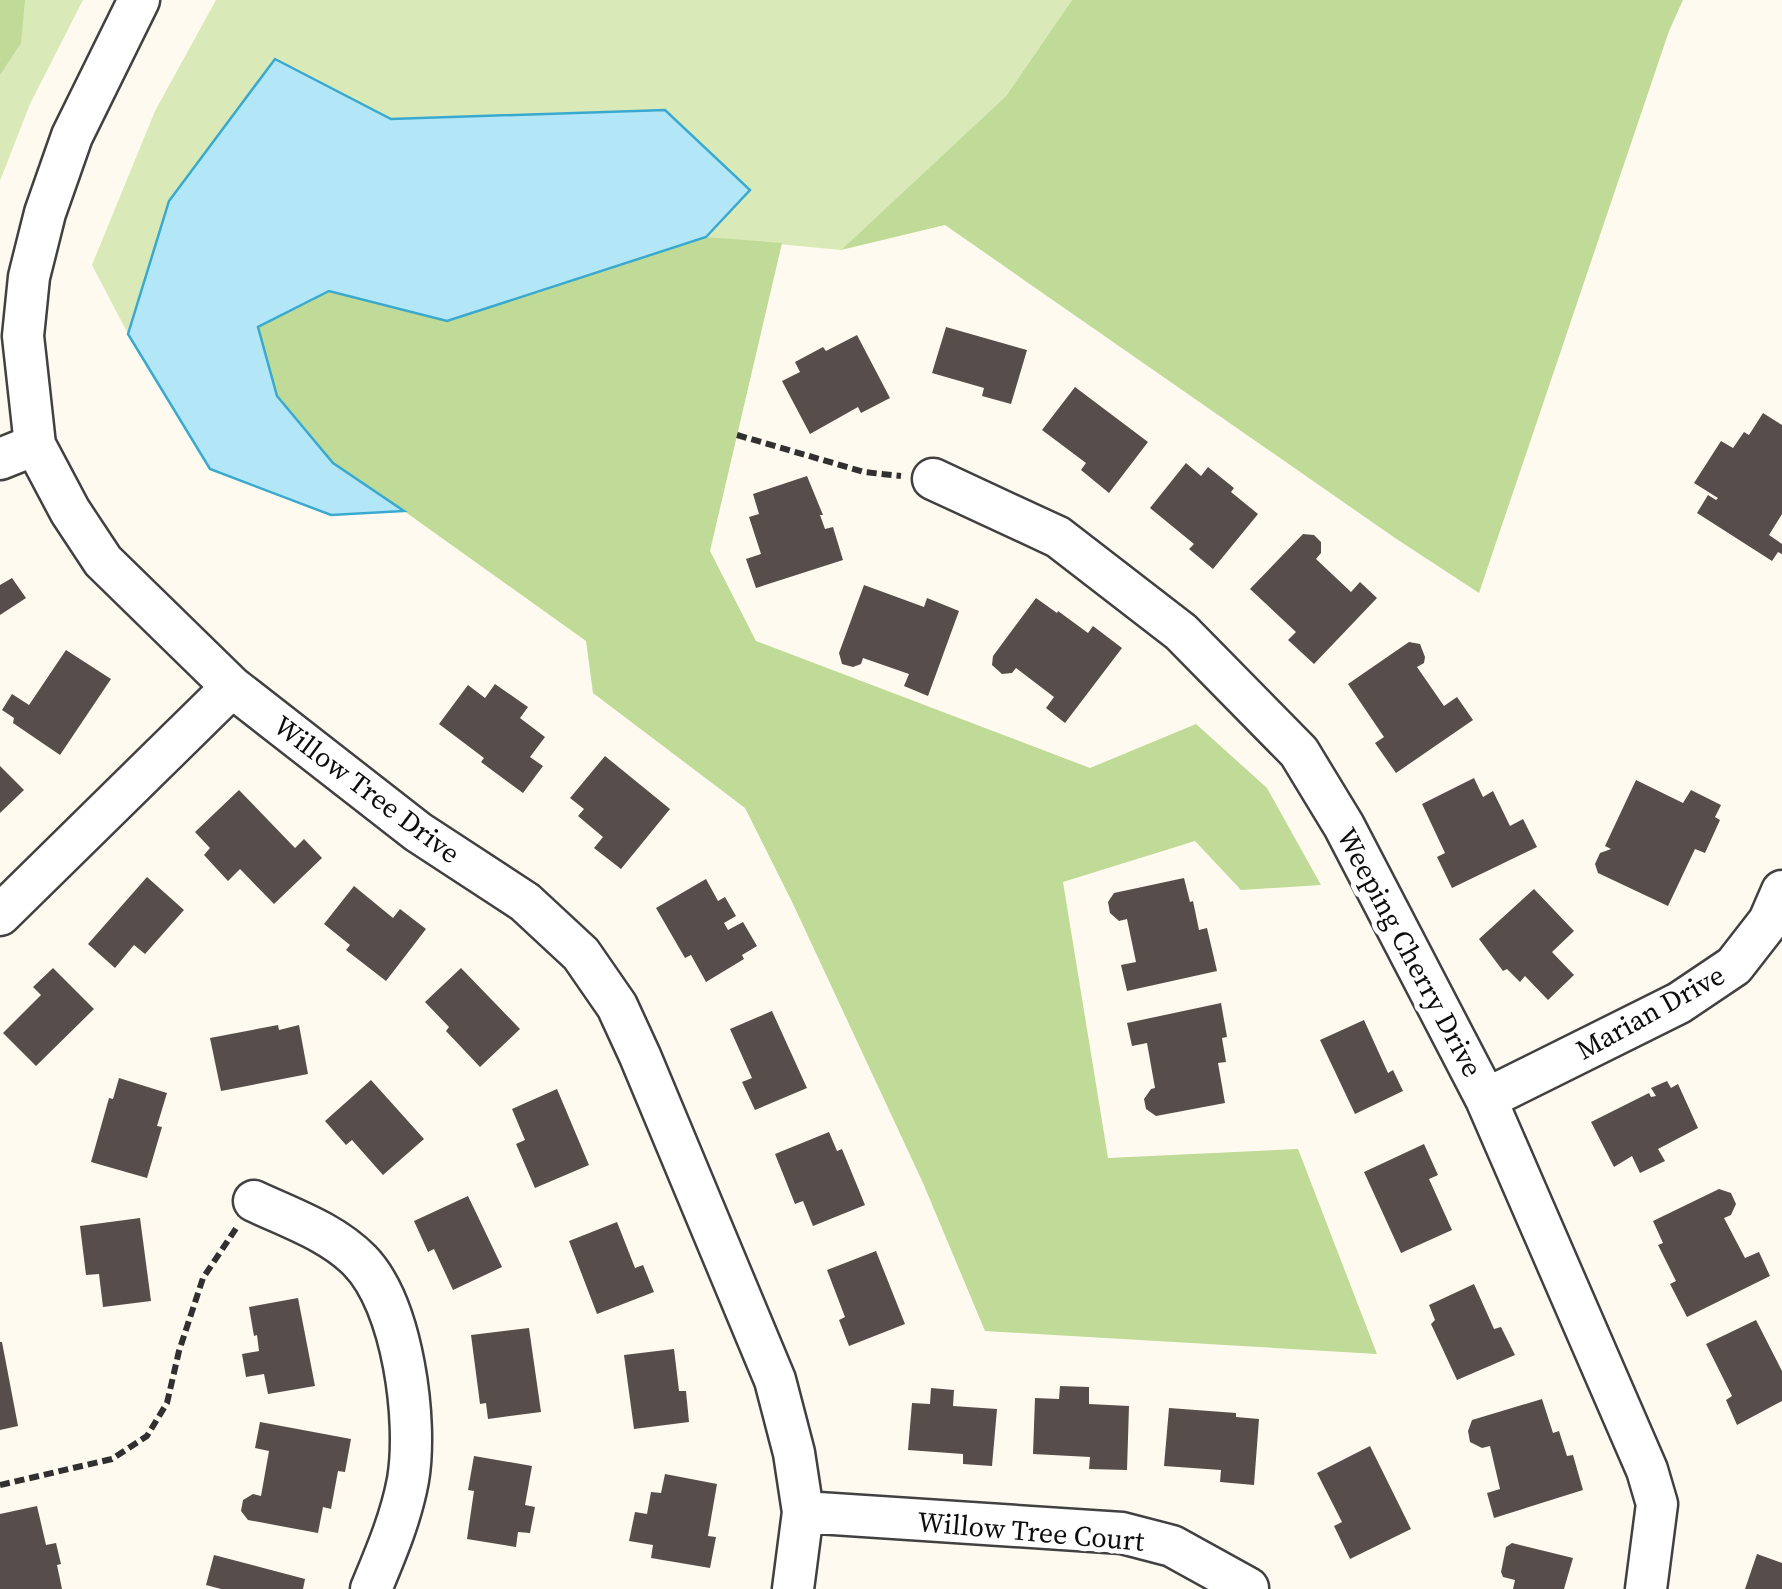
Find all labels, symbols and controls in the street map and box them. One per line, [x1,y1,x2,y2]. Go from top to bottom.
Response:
street label: Willow Tree Drive [266,706,468,872]
street label: Weeping Cherry Drive [1328,821,1492,1083]
street label: Marian Drive [1569,956,1731,1068]
street label: Willow Tree Court [916,1502,1147,1560]

